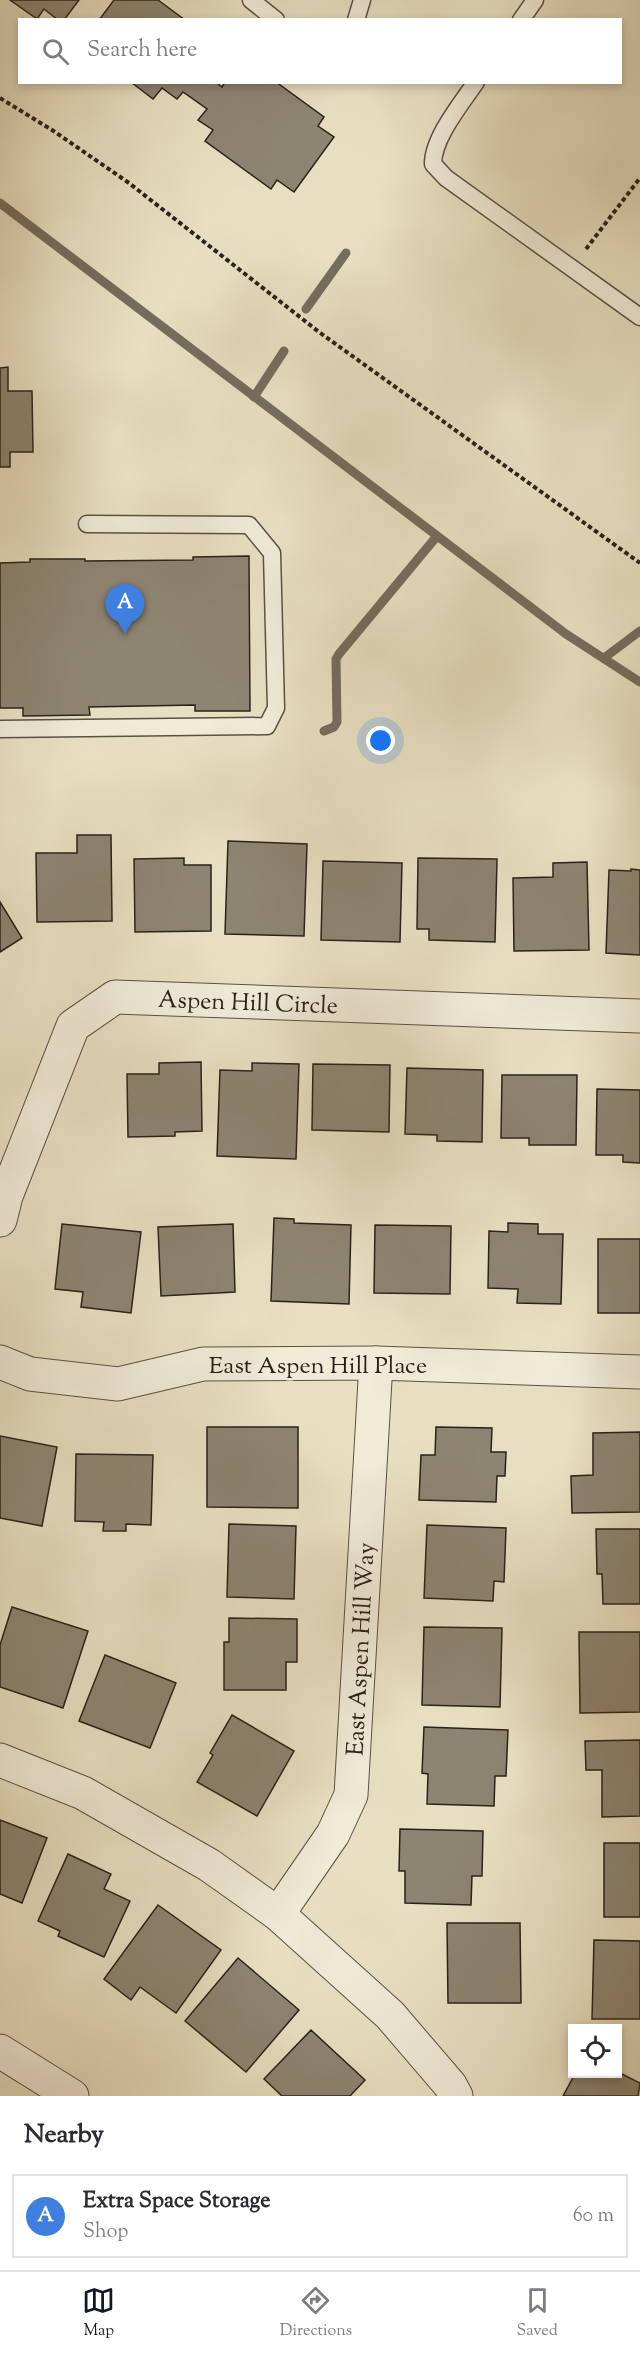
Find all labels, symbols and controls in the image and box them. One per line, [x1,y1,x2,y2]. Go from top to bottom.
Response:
search box [18,18,622,84]
icon: search [39,35,72,68]
text: Search here [87,35,197,67]
pin: A [106,584,144,634]
your location [366,726,395,755]
street label: Aspen Hill Circle [157,984,339,1024]
street label: East Aspen Hill Place [209,1350,427,1384]
street label: East Aspen Hill Way [339,1542,385,1756]
map controls [568,2024,622,2078]
button: locate [568,2024,622,2078]
text: Nearby [24,2117,104,2154]
text: Extra Space Storage [83,2186,270,2218]
text: A [37,2202,54,2231]
text: 60 m [573,2202,614,2231]
text: Shop [83,2218,128,2247]
tab: Map [82,2284,115,2343]
tab: Directions [280,2284,352,2343]
tab: Saved [517,2284,558,2343]

